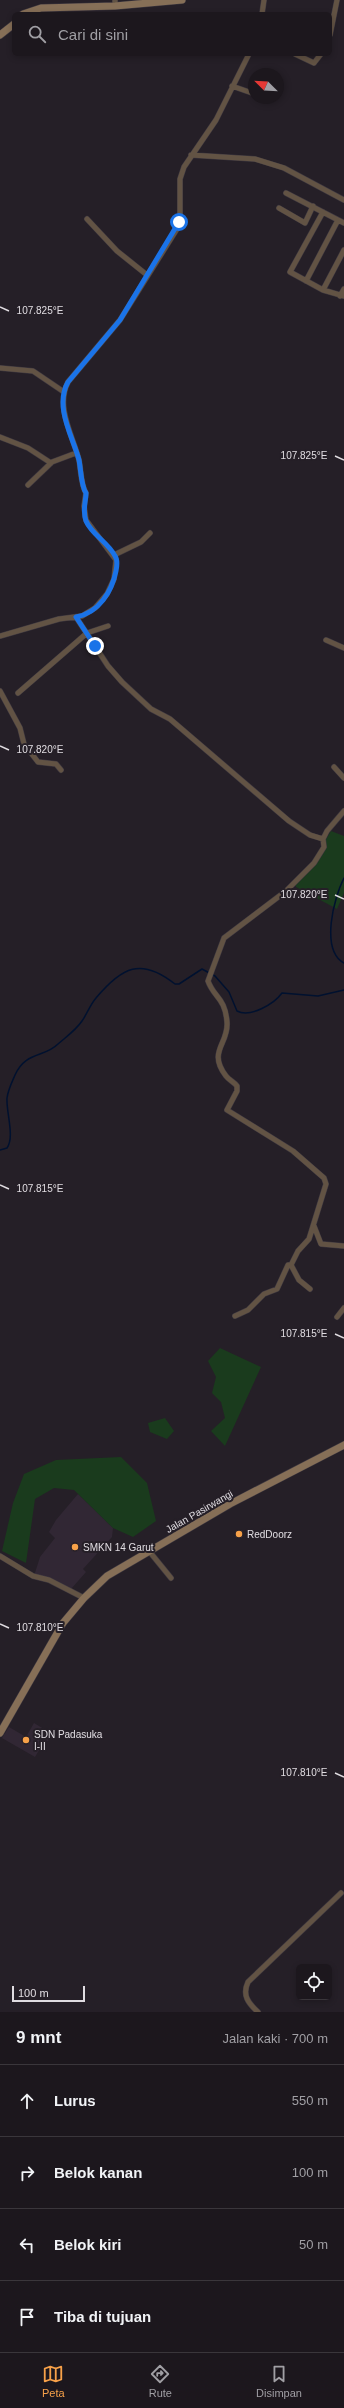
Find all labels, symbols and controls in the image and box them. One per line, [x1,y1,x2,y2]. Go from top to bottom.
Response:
search box [12,12,332,56]
icon: search [26,23,48,45]
text: Cari di sini [58,26,128,43]
north arrow [248,68,284,104]
route start [170,213,188,231]
text: 107.825°E [17,305,64,316]
text: 107.825°E [281,450,328,461]
route end [86,637,104,655]
text: 107.820°E [17,744,64,755]
text: 107.820°E [281,889,328,900]
text: 107.815°E [17,1183,64,1194]
text: 107.815°E [281,1328,328,1339]
street label: Jalan Pasirwangi [164,1488,235,1535]
marker: RedDoorz [234,1529,244,1539]
place label: RedDoorz [247,1529,292,1540]
marker: SMKN 14 Garut [70,1542,80,1552]
place label: SMKN 14 Garut [83,1542,154,1553]
text: 107.810°E [17,1622,64,1633]
place label: SDN Padasuka I-II [34,1729,103,1752]
marker: SDN Padasuka I-II [21,1735,31,1745]
text: 107.810°E [281,1767,328,1778]
map controls [296,1964,332,2000]
button: locate [296,1964,332,2000]
scale bar [12,1984,85,2003]
text: 100 m [18,1987,49,1999]
text: 9 mnt [16,2028,61,2047]
text: Jalan kaki · 700 m [223,2031,328,2046]
icon: ahead [16,2090,38,2112]
text: Lurus [54,2092,96,2109]
text: 550 m [292,2093,328,2108]
icon: right [16,2162,38,2184]
text: Belok kanan [54,2164,142,2181]
text: 100 m [292,2165,328,2180]
icon: left [16,2234,38,2256]
text: Belok kiri [54,2236,122,2253]
text: 50 m [299,2237,328,2252]
icon: arrive [16,2306,38,2328]
text: Tiba di tujuan [54,2308,151,2325]
tab: Peta [42,2363,65,2399]
tab: Rute [149,2363,172,2399]
tab: Disimpan [256,2363,302,2399]

